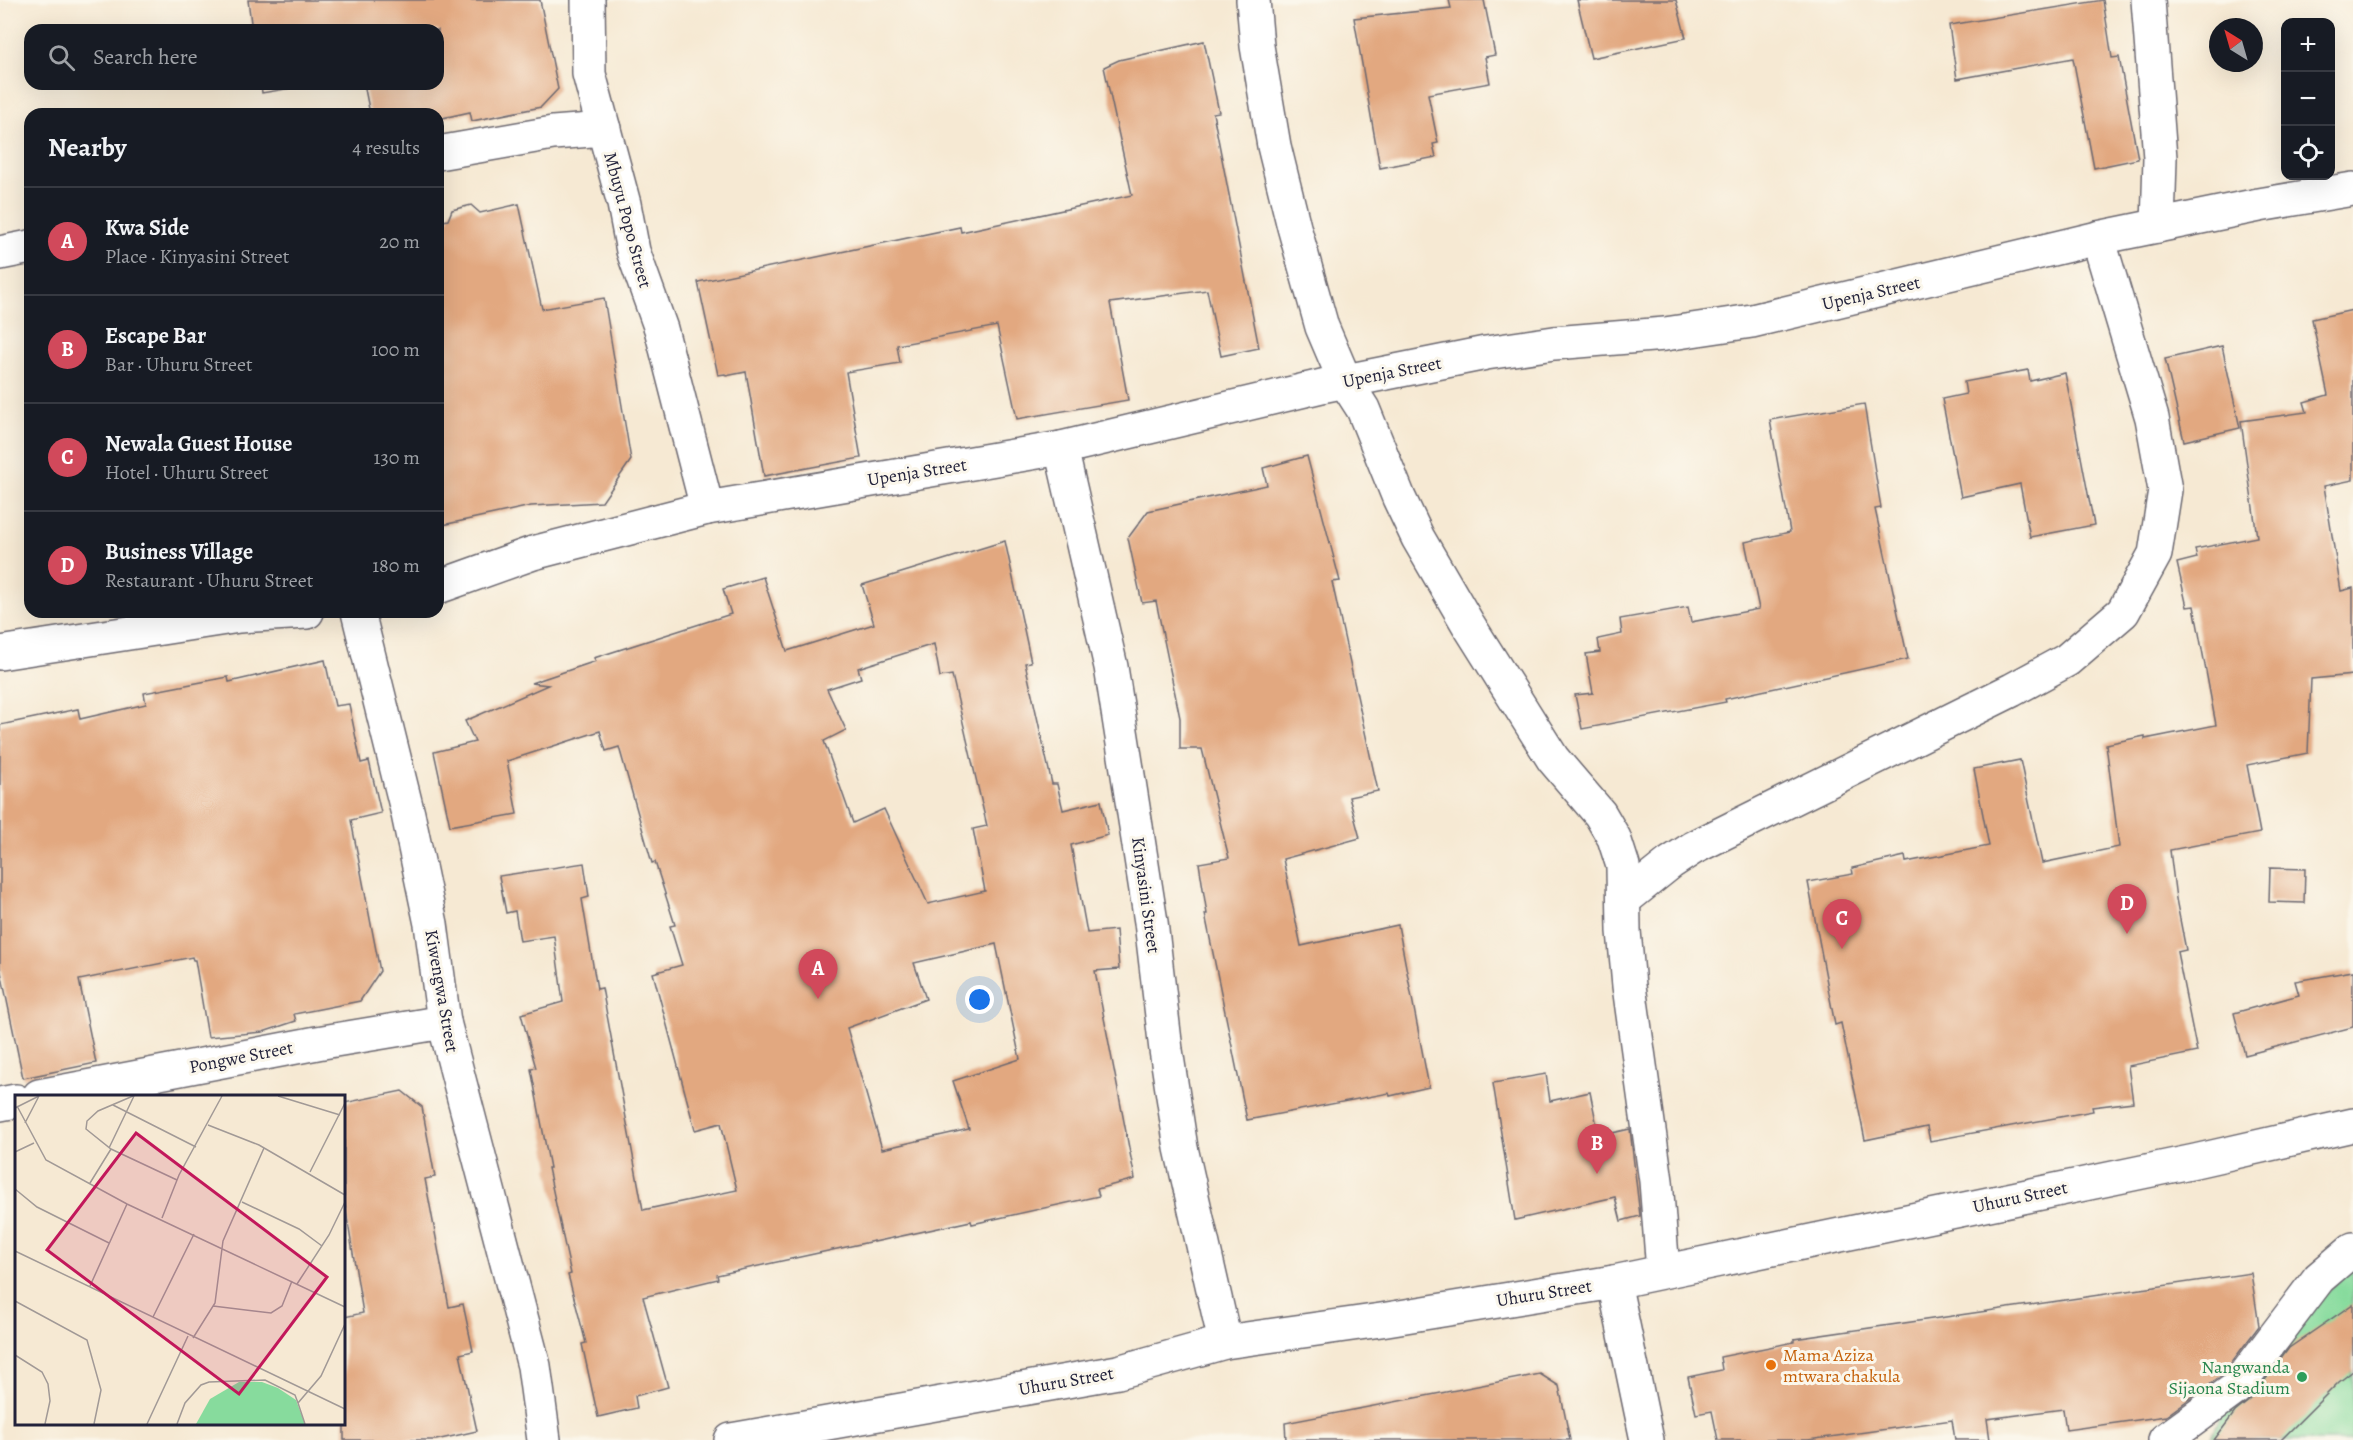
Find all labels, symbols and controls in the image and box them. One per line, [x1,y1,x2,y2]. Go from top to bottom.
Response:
north arrow [2209,18,2263,72]
map controls [2281,18,2335,180]
button: + [2281,18,2335,72]
search box [24,24,444,90]
icon: search [45,41,78,74]
text: Search here [93,42,198,72]
button: − [2281,72,2335,126]
button: locate [2281,126,2335,180]
text: Nearby [48,130,127,165]
text: 4 results [352,134,420,161]
street label: Mbuyu Popo Street [598,149,658,291]
text: Kwa Side [105,213,189,243]
text: A [61,228,74,255]
text: 20 m [379,228,420,255]
text: Place · Kinyasini Street [105,243,289,270]
street label: Upenja Street [1820,270,1922,316]
text: Escape Bar [105,321,206,351]
text: B [61,336,74,363]
text: 100 m [371,336,420,363]
text: Bar · Uhuru Street [105,351,253,378]
street label: Upenja Street [1341,351,1443,393]
text: Newala Guest House [105,429,292,459]
text: C [61,444,74,471]
text: 130 m [374,444,420,471]
street label: Upenja Street [866,452,968,492]
text: Hotel · Uhuru Street [105,459,269,486]
text: Business Village [105,537,253,567]
text: D [61,552,74,579]
text: 180 m [372,552,420,579]
text: Restaurant · Uhuru Street [105,567,313,594]
street label: Kinyasini Street [1126,835,1166,955]
pin: D [2108,884,2146,934]
pin: C [1822,900,1862,949]
street label: Kiwengwa Street [419,928,465,1054]
pin: A [798,950,838,999]
your location [965,985,994,1014]
street label: Pongwe Street [187,1035,295,1079]
inset map [15,1095,345,1425]
pin: B [1578,1124,1616,1174]
street label: Uhuru Street [1971,1175,2070,1219]
street label: Uhuru Street [1495,1274,1593,1312]
place label: Mama Aziza mtwara chakula [1783,1343,1901,1388]
place label: Nangwanda Sijaona Stadium [2169,1355,2291,1400]
marker: Mama Aziza mtwara chakula [1764,1358,1778,1372]
street label: Uhuru Street [1017,1361,1115,1401]
marker: Nangwanda Sijaona Stadium [2295,1370,2309,1384]

